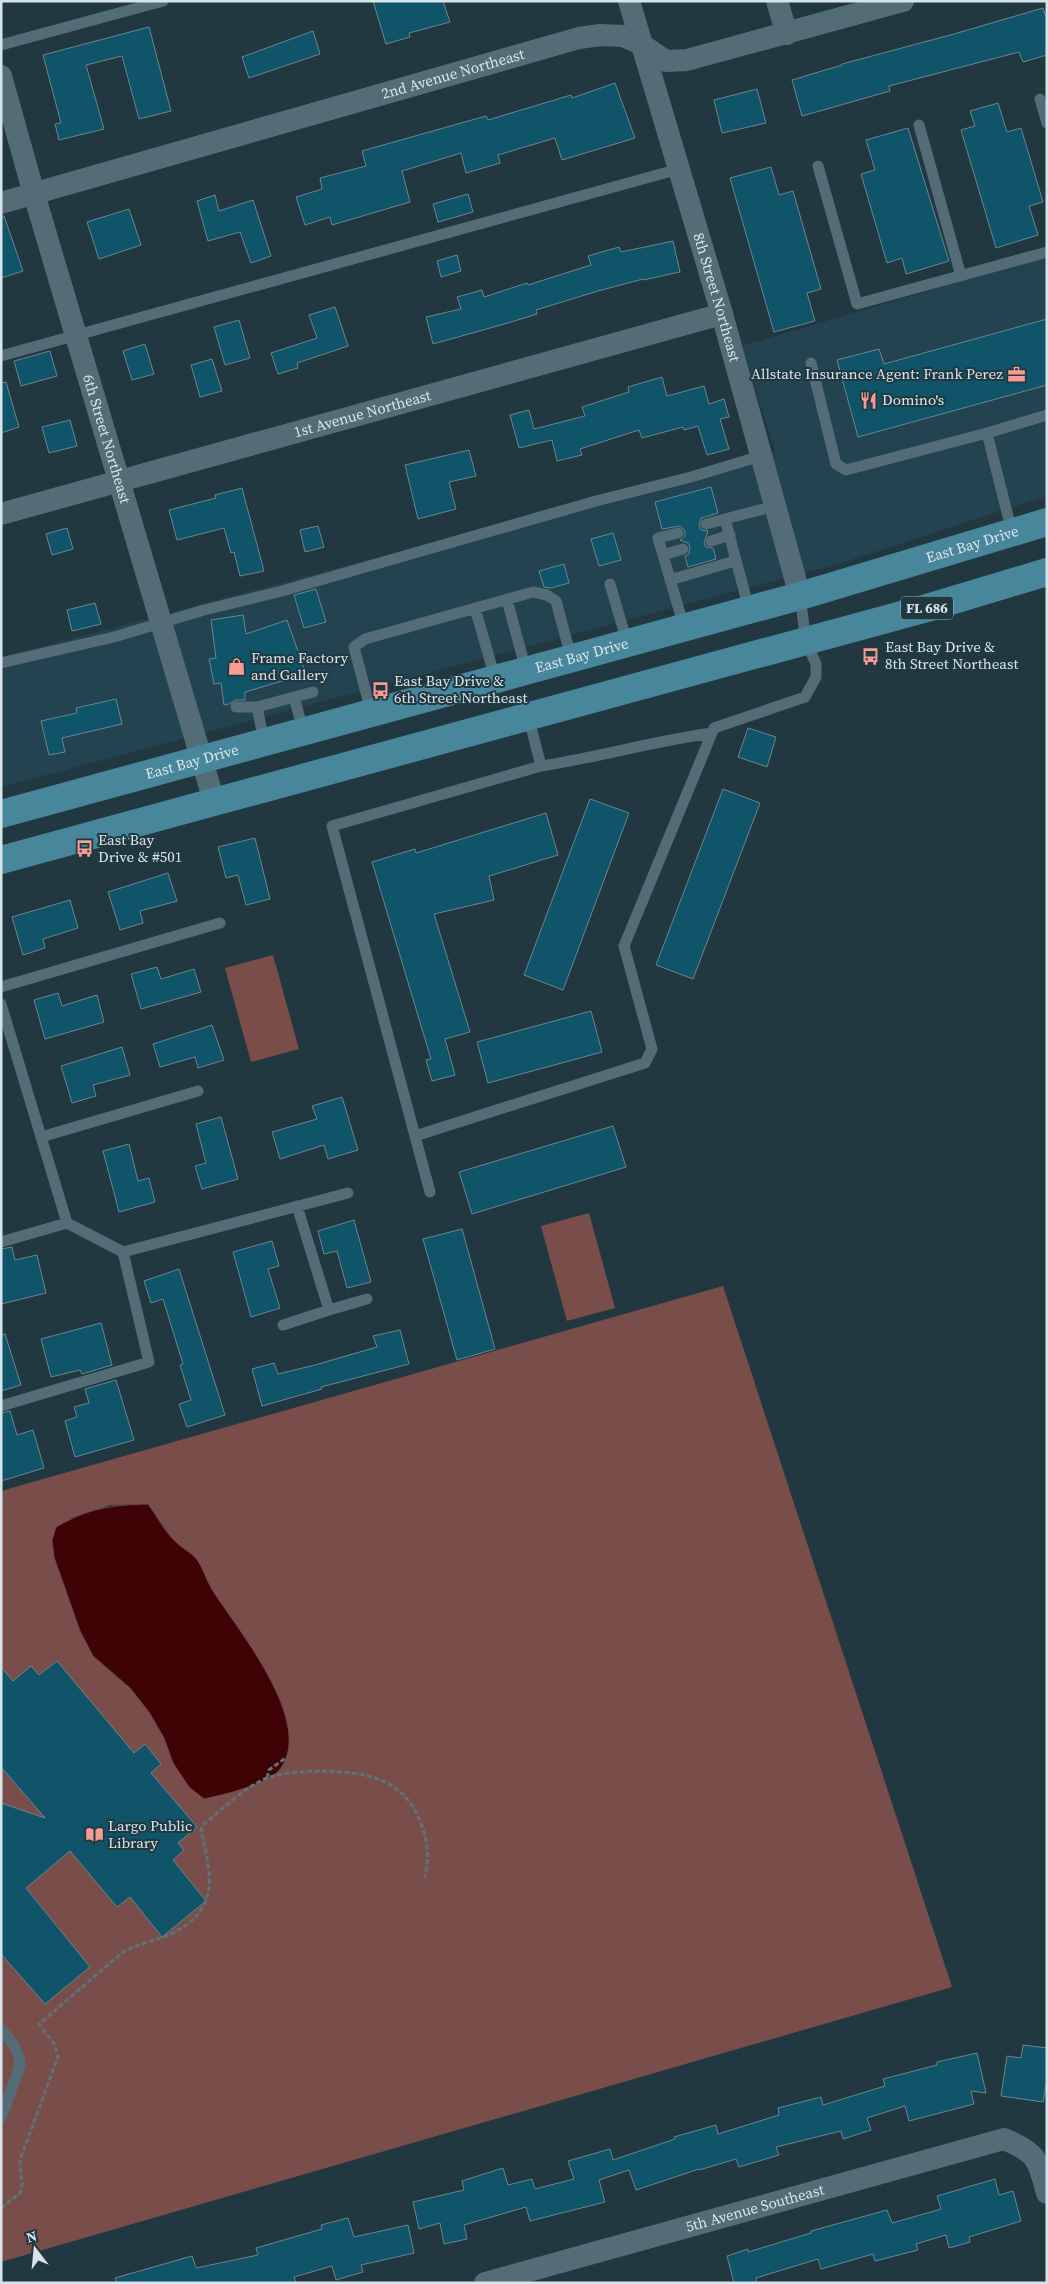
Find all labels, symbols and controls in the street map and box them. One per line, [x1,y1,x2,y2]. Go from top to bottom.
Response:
street label: 2nd Avenue Northeast [379,43,527,104]
street label: 8th Street Northeast [688,230,746,364]
place label: Allstate Insurance Agent: Frank Perez [751,363,1003,384]
office icon: Allstate Insurance Agent: Frank Perez [1007,364,1027,384]
street label: 6th Street Northeast [78,372,136,506]
street label: 1st Avenue Northeast [291,384,433,442]
place label: Domino's [882,389,944,410]
restaurant icon: Domino's [858,390,878,410]
street label: East Bay Drive [923,520,1021,568]
road number: FL 686 [901,596,953,620]
street label: East Bay Drive [533,632,631,678]
place label: East Bay Drive & 8th Street Northeast [885,636,1018,674]
bus stop icon: East Bay Drive & 8th Street Northeast [861,646,881,666]
place label: Frame Factory and Gallery [251,647,348,685]
shop icon: Frame Factory and Gallery [227,657,247,677]
place label: East Bay Drive & 6th Street Northeast [394,670,527,708]
bus stop icon: East Bay Drive & 6th Street Northeast [370,680,390,700]
street label: East Bay Drive [143,739,241,784]
place label: East Bay Drive & #501 [98,829,182,867]
bus stop icon: East Bay Drive & #501 [74,839,94,859]
place label: Largo Public Library [108,1815,192,1853]
library icon: Largo Public Library [84,1825,104,1845]
street label: 5th Avenue Southeast [683,2178,826,2237]
north arrow [10,2224,60,2274]
text: N [24,2225,39,2248]

